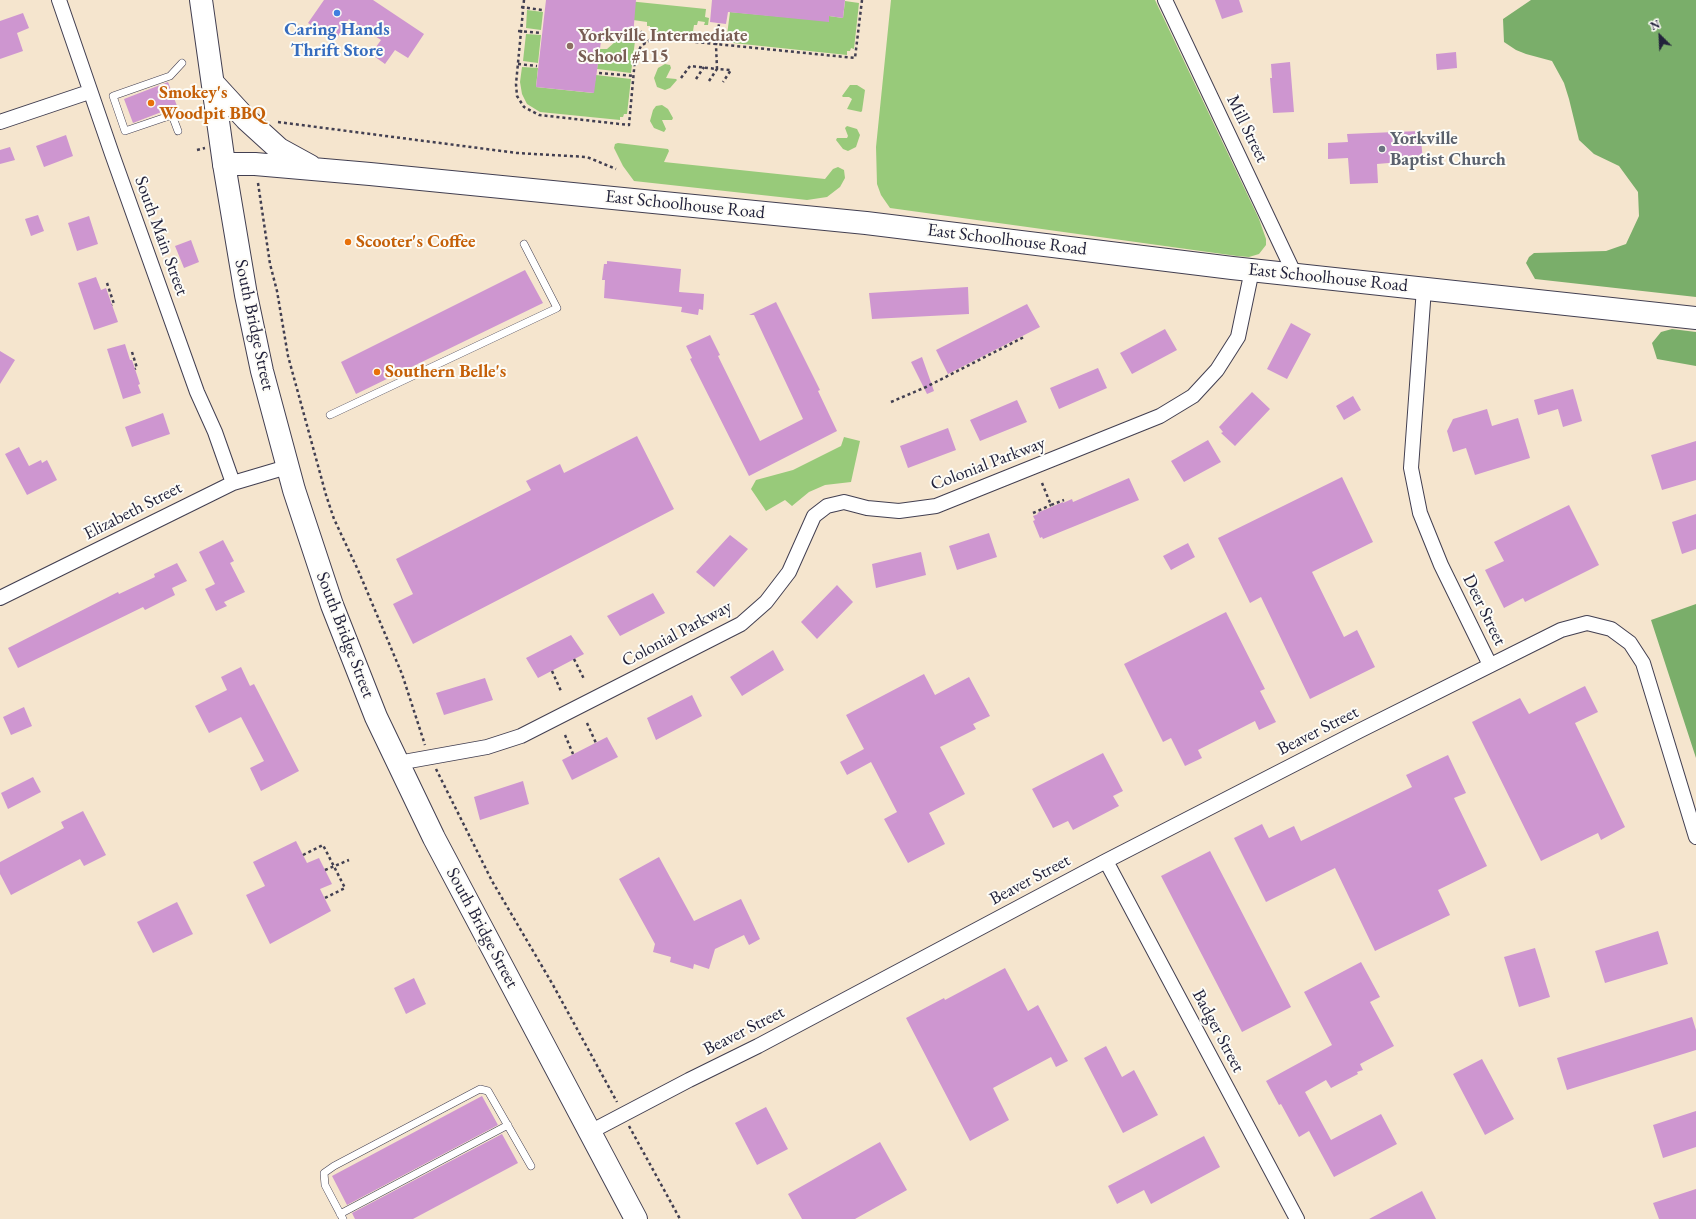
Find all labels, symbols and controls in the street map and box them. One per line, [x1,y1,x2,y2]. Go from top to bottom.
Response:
marker: Caring Hands Thrift Store [332,8,342,18]
north arrow [1640,16,1680,56]
text: N [1648,17,1662,33]
place label: Caring Hands Thrift Store [284,19,390,62]
place label: Yorkville Intermediate School #115 [578,25,748,68]
marker: Yorkville Intermediate School #115 [565,41,575,51]
place label: Smokey's Woodpit BBQ [159,82,266,124]
street label: Mill Street [1221,92,1273,166]
marker: Smokey's Woodpit BBQ [146,98,156,108]
place label: Yorkville Baptist Church [1390,128,1506,170]
marker: Yorkville Baptist Church [1377,144,1387,154]
street label: South Main Street [129,173,193,299]
street label: East Schoolhouse Road [604,186,766,224]
street label: East Schoolhouse Road [926,219,1088,261]
place label: Scooter's Coffee [356,231,475,253]
marker: Scooter's Coffee [343,237,353,247]
street label: South Bridge Street [230,258,278,392]
street label: East Schoolhouse Road [1247,259,1409,297]
place label: Southern Belle's [385,361,506,383]
marker: Southern Belle's [372,367,382,377]
street label: Colonial Parkway [928,432,1048,496]
street label: Elizabeth Street [80,477,186,545]
street label: South Bridge Street [311,569,379,701]
street label: Deer Street [1458,571,1510,649]
street label: Colonial Parkway [618,596,736,672]
street label: Beaver Street [1274,701,1362,761]
street label: Beaver Street [986,850,1074,910]
street label: South Bridge Street [441,864,523,992]
street label: Badger Street [1187,986,1249,1076]
street label: Beaver Street [700,1001,788,1061]

